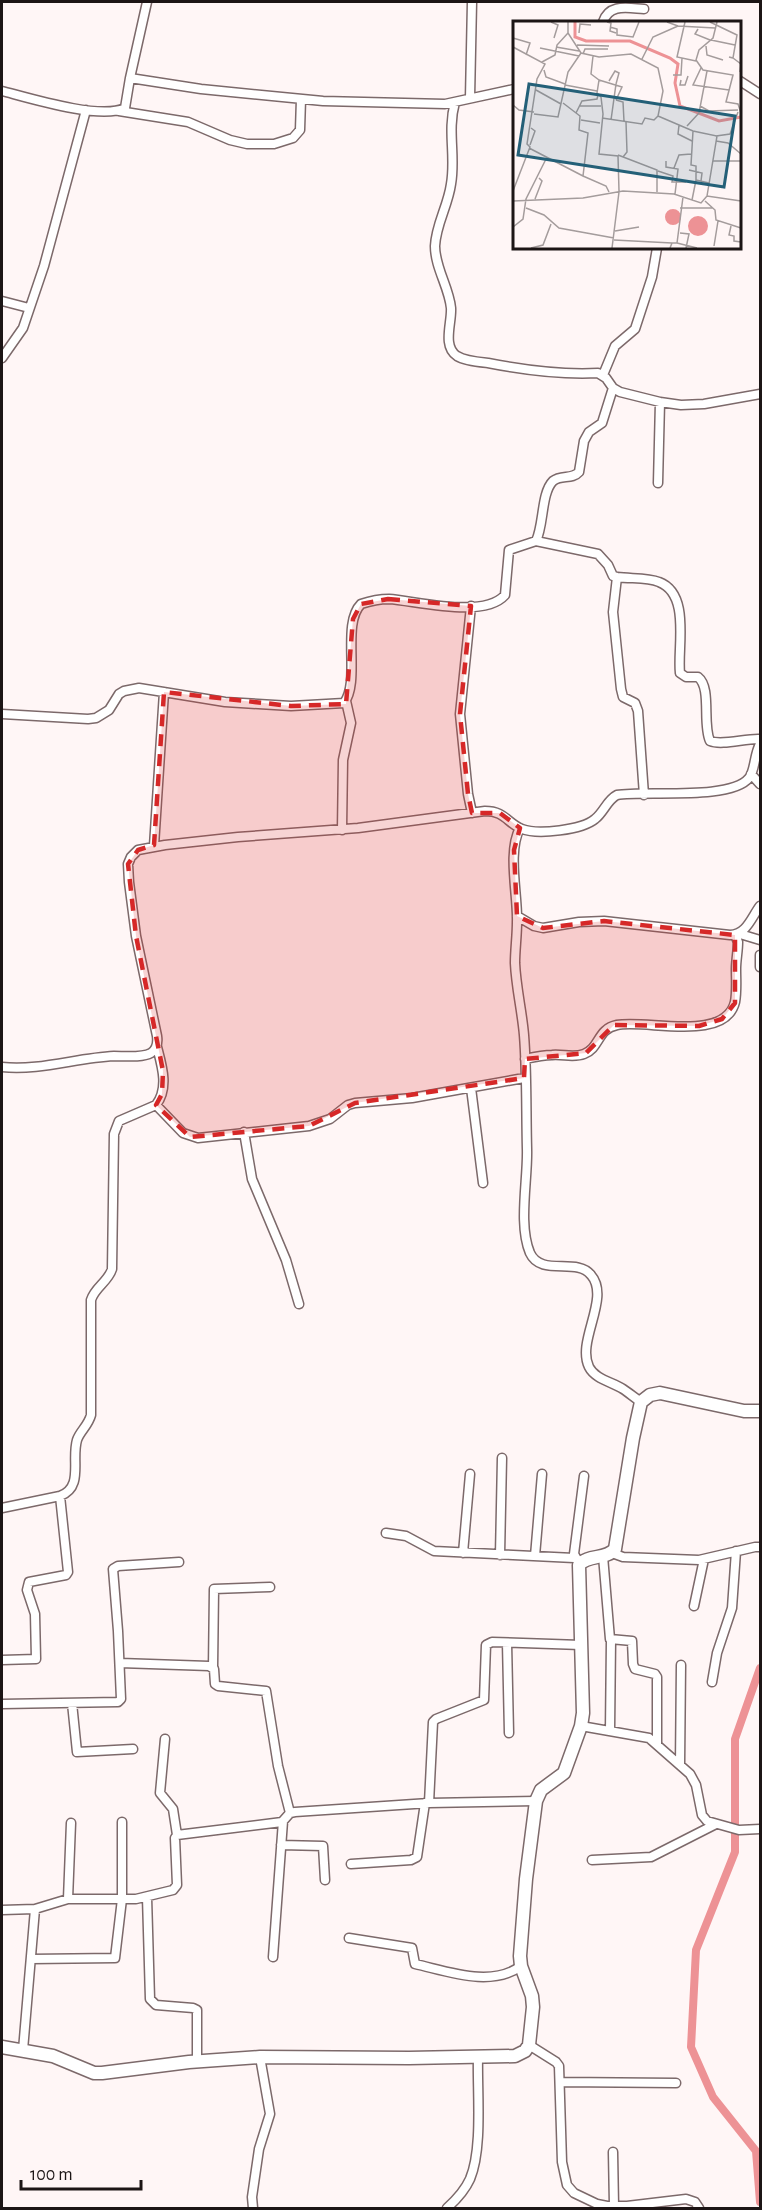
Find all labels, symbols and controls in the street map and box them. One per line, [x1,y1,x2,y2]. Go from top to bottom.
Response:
inset map [513,21,741,249]
scale bar [21,2153,141,2191]
text: 100 m [30,2166,73,2184]

